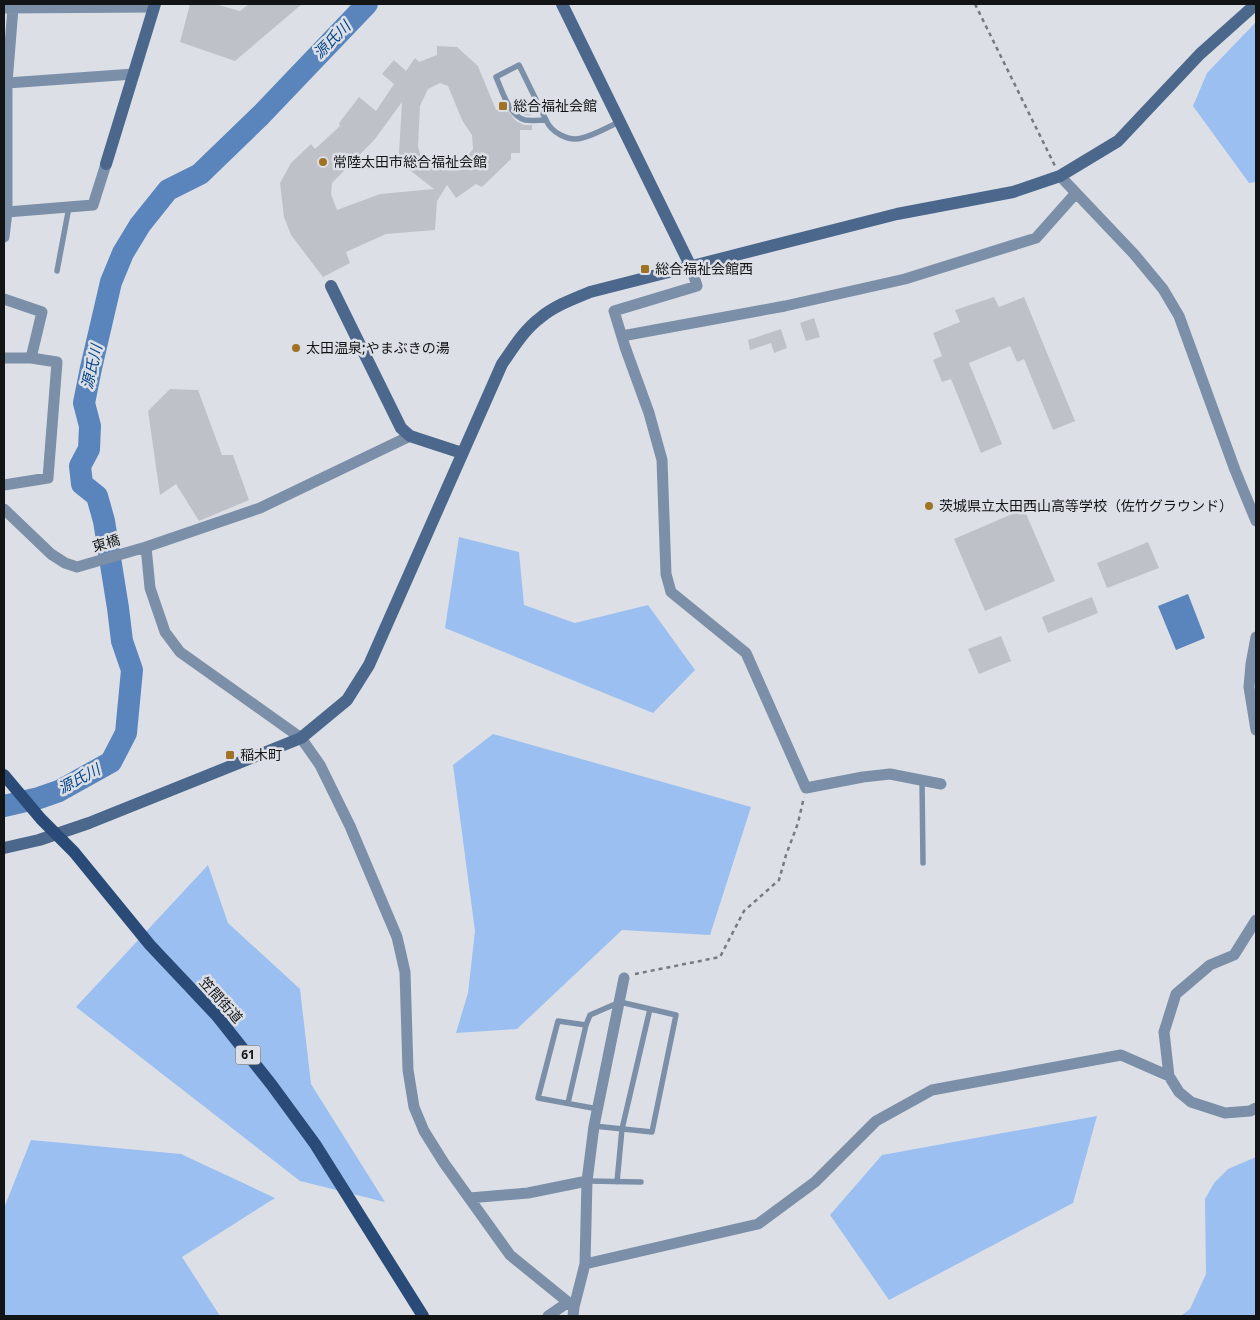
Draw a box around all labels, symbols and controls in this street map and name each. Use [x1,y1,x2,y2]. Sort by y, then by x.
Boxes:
water label: 源氏川 [308,15,356,62]
place label: 総合福祉会館 [513,96,597,115]
marker: 総合福祉会館 [497,100,509,112]
place label: 常陸太田市総合福祉会館 [333,152,487,171]
marker: 常陸太田市総合福祉会館 [317,156,329,168]
place label: 総合福祉会館西 [655,259,753,278]
marker: 総合福祉会館西 [639,263,651,275]
place label: 太田温泉;やまぶきの湯 [306,338,450,357]
water label: 源氏川 [76,341,106,391]
marker: 太田温泉;やまぶきの湯 [290,342,302,354]
place label: 茨城県立太田西山高等学校（佐竹グラウンド） [939,496,1233,515]
marker: 茨城県立太田西山高等学校（佐竹グラウンド） [923,500,935,512]
street label: 東橋 [90,530,122,556]
place label: 稲木町 [240,745,282,764]
marker: 稲木町 [224,749,236,761]
water label: 源氏川 [54,758,105,798]
street label: 笠間街道 [196,973,247,1027]
road number: 61 [236,1046,260,1064]

